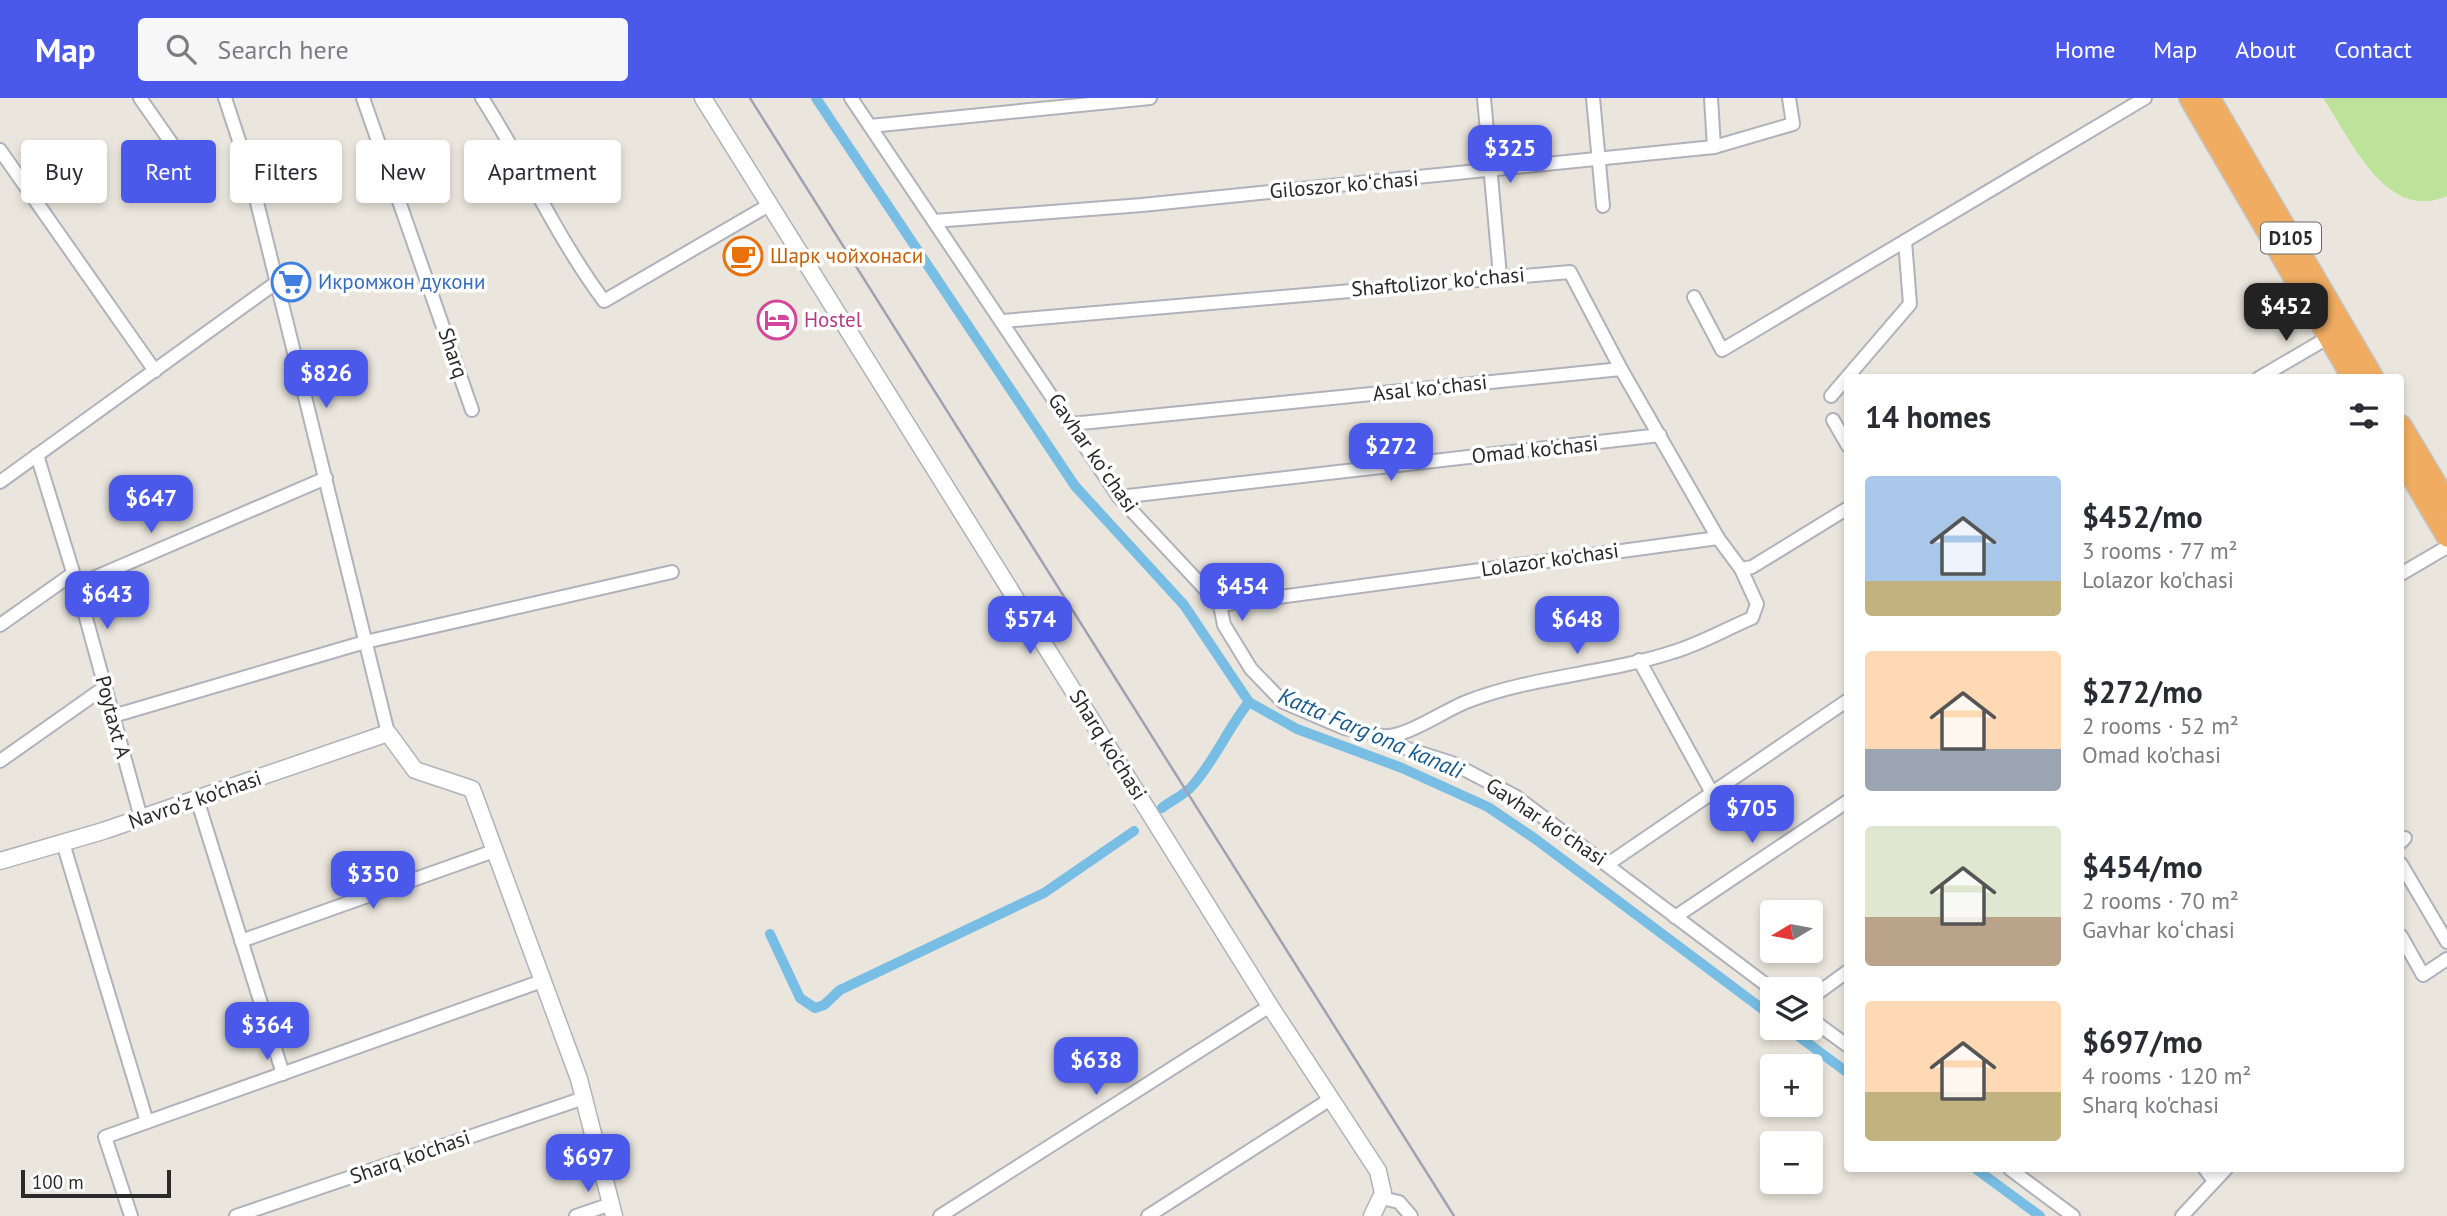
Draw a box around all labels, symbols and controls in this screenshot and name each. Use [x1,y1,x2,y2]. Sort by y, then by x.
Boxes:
search box [138,18,628,81]
text: Map [35,28,96,71]
icon: search [162,30,200,68]
text: Search here [218,33,349,66]
text: Home [2055,34,2115,65]
text: Map [2153,34,2197,65]
text: About [2235,34,2296,65]
text: Contact [2334,34,2412,65]
pin: $325 [1469,126,1551,185]
text: $325 [1484,133,1536,162]
chip: Buy [21,140,107,203]
chip: Rent [121,140,216,203]
chip: Filters [230,140,342,203]
chip: New [356,140,450,203]
chip: Apartment [464,140,621,203]
street label: Giloszor koʻchasi [1268,165,1420,204]
road number: D105 [2261,222,2321,254]
cafe icon: Шарк чойхонаси [722,235,764,277]
place label: Шарк чойхонаси [770,242,923,269]
street label: Shaftolizor koʻchasi [1350,260,1526,303]
supermarket icon: Икромжон дукони [270,261,312,303]
place label: Икромжон дукони [318,268,485,295]
pin: $452 [2245,284,2327,343]
text: $452 [2260,291,2312,320]
hotel icon: Hostel [756,299,798,341]
place label: Hostel [804,306,862,333]
street label: Sharq [432,324,475,382]
pin: $826 [285,350,367,410]
text: $826 [300,358,352,387]
street label: Asal koʻchasi [1371,368,1488,407]
street label: Gavhar koʻchasi [1042,388,1145,518]
text: 14 homes [1865,397,1991,436]
icon: filters [2345,397,2383,435]
pin: $272 [1350,424,1432,483]
street label: Omad ko'chasi [1470,429,1600,470]
text: $272 [1365,431,1417,460]
pin: $647 [110,476,192,535]
text: $647 [125,483,177,512]
text: $452/mo [2082,497,2203,536]
icon: home [1921,504,2005,588]
street label: Lolazor ko'chasi [1479,536,1621,583]
text: 3 rooms · 77 m² [2082,536,2238,565]
pin: $454 [1201,564,1283,623]
text: Lolazor ko'chasi [2082,565,2234,594]
text: $454 [1216,571,1268,600]
pin: $643 [66,572,148,631]
text: $643 [81,579,133,608]
pin: $574 [989,596,1071,656]
pin: $648 [1536,596,1618,656]
text: $574 [1004,604,1056,633]
text: $648 [1551,604,1603,633]
text: $272/mo [2082,672,2203,711]
street label: Poytaxt A [90,673,138,762]
icon: home [1921,679,2005,763]
water label: Katta Farg'ona kanali [1274,680,1469,785]
street label: Sharq ko'chasi [1064,684,1153,805]
text: 2 rooms · 52 m² [2082,711,2239,740]
text: Omad ko'chasi [2082,740,2221,769]
street label: Navro'z ko'chasi [125,764,265,835]
street label: Gavhar koʻchasi [1481,771,1612,872]
pin: $705 [1711,786,1793,845]
text: $705 [1726,793,1778,822]
text: $454/mo [2082,847,2203,886]
pin: $350 [332,852,414,911]
icon: home [1921,854,2005,938]
text: $350 [347,859,399,888]
text: 2 rooms · 70 m² [2082,886,2239,915]
north arrow [1760,900,1824,962]
map controls [1760,900,1823,1194]
text: Gavhar koʻchasi [2082,915,2235,944]
button: layers [1760,977,1823,1040]
pin: $364 [226,1002,308,1062]
text: $364 [241,1010,293,1039]
text: $697/mo [2082,1022,2203,1061]
icon: home [1921,1029,2005,1113]
pin: $638 [1055,1038,1137,1097]
text: $638 [1070,1045,1122,1074]
button: + [1760,1054,1823,1117]
text: 4 rooms · 120 m² [2082,1061,2251,1090]
text: Sharq ko'chasi [2082,1090,2219,1119]
street label: Sharq ko'chasi [346,1123,473,1190]
button: − [1760,1131,1823,1194]
pin: $697 [547,1134,629,1194]
text: $697 [562,1142,614,1171]
scale bar [21,1167,172,1199]
text: 100 m [32,1170,84,1194]

